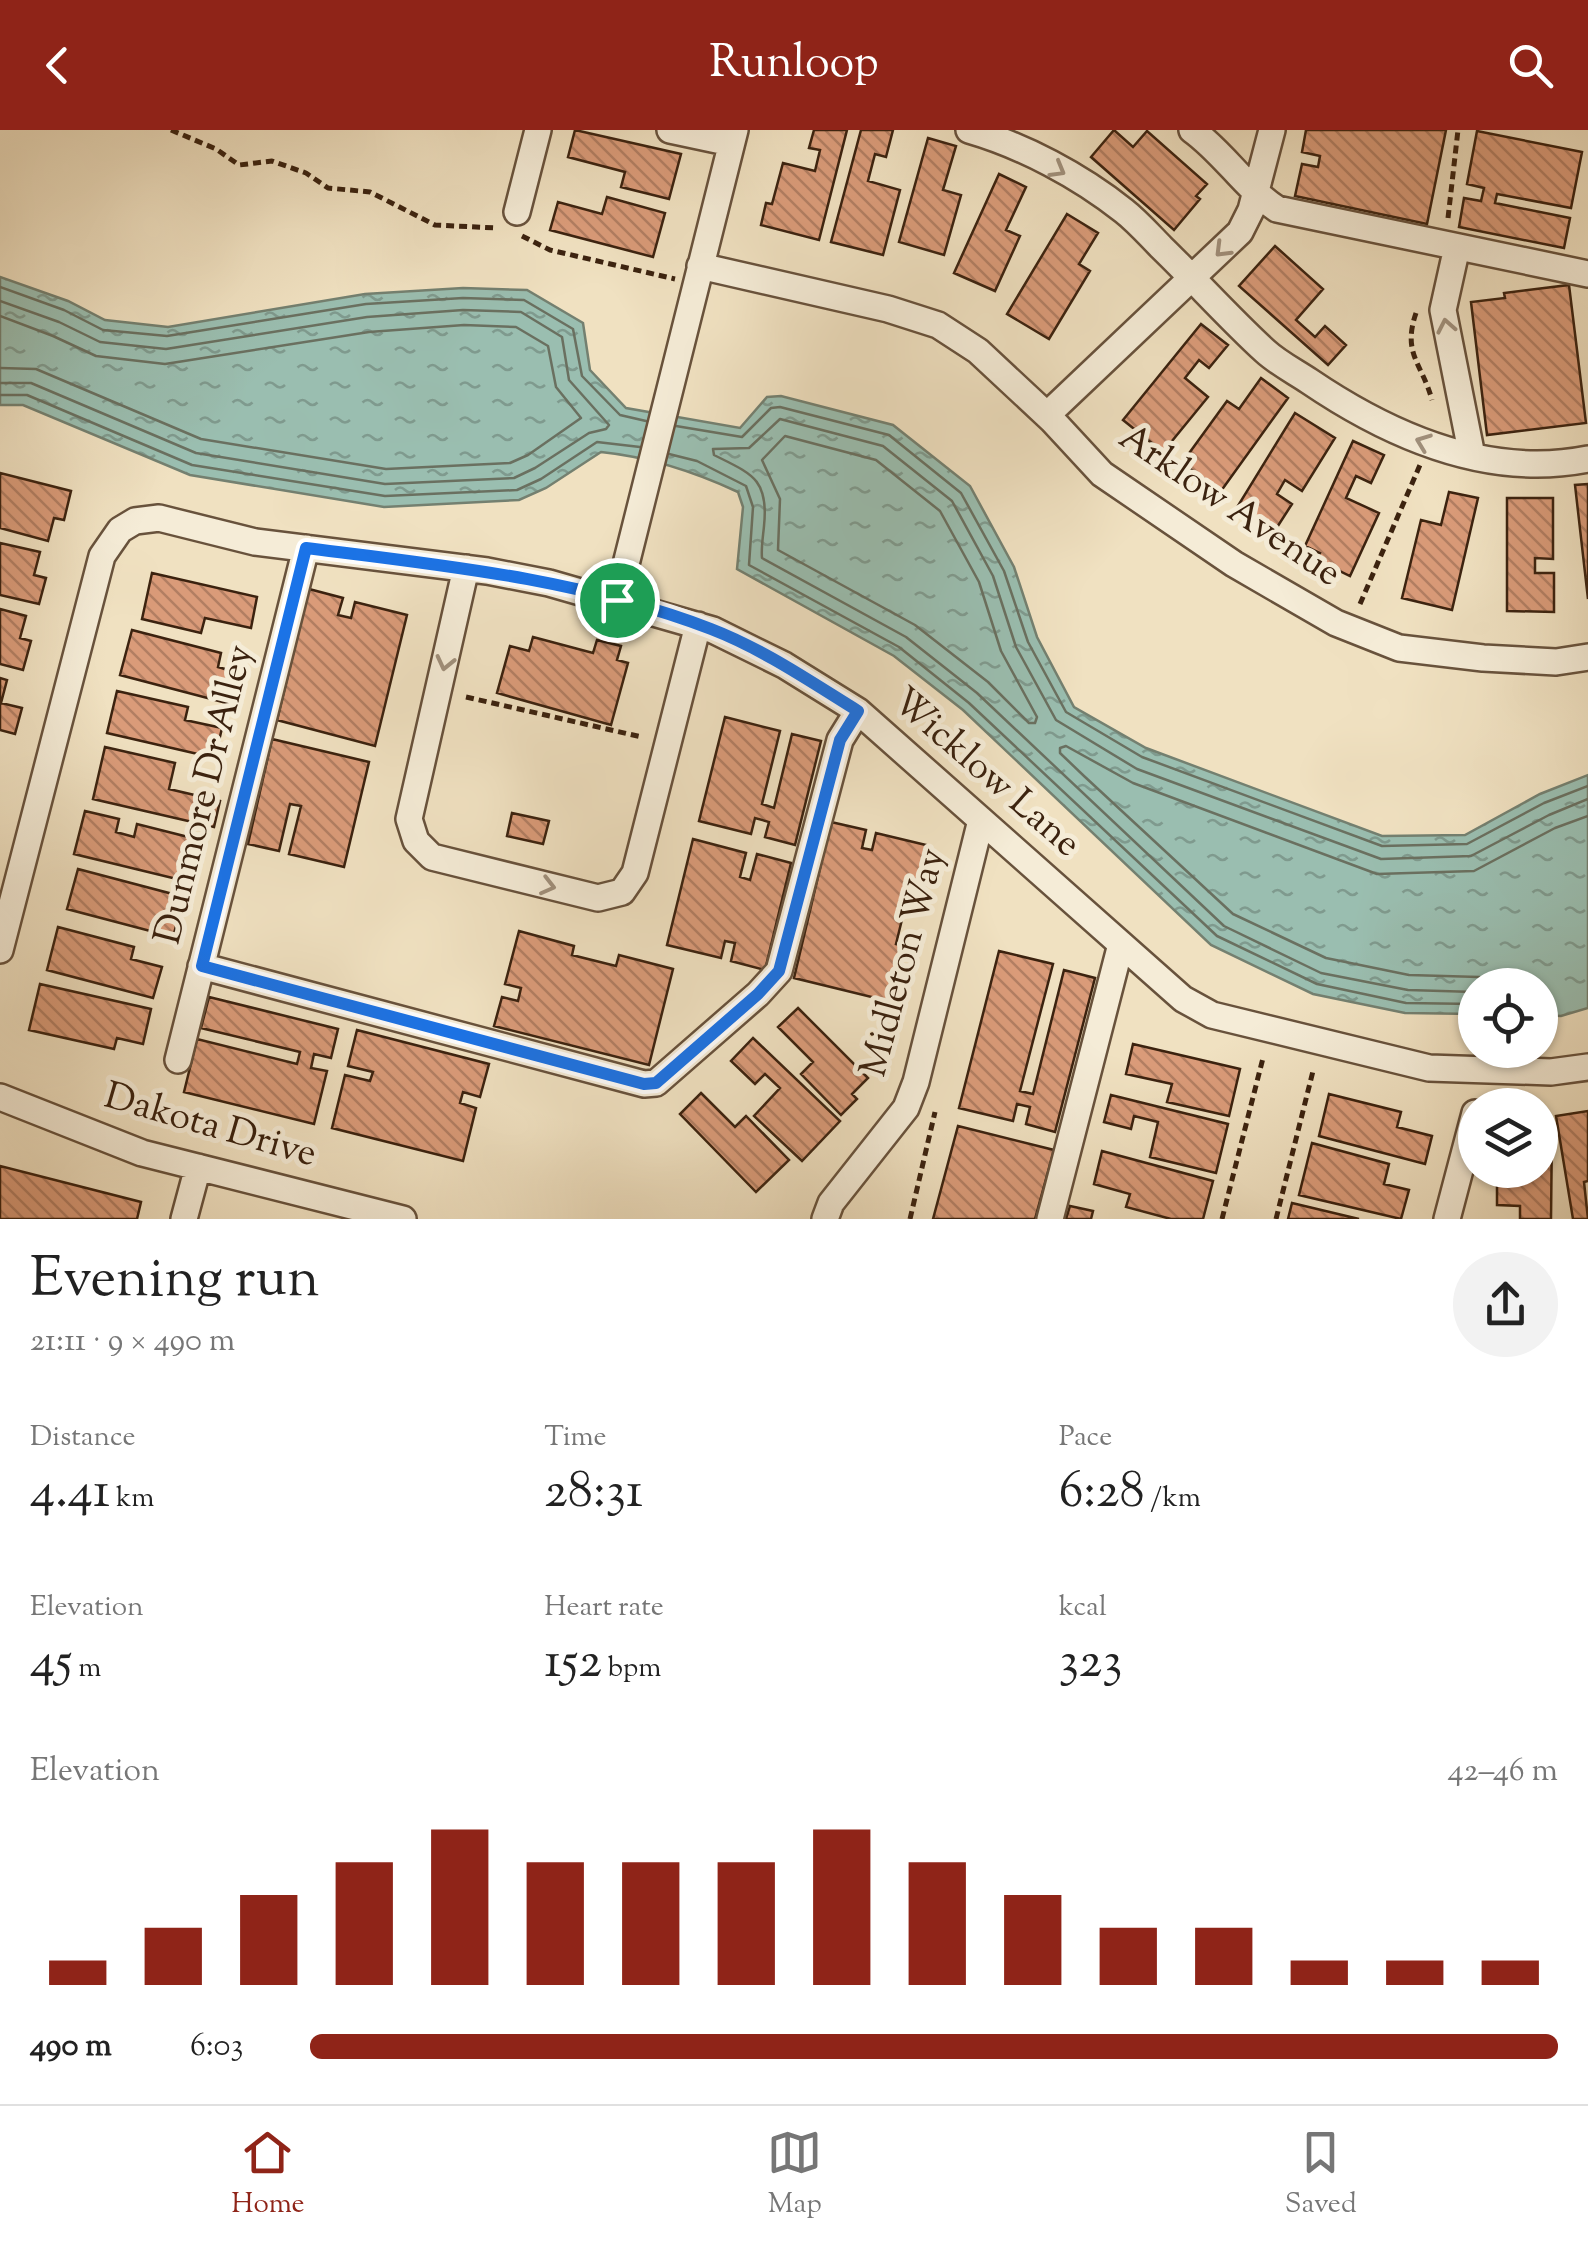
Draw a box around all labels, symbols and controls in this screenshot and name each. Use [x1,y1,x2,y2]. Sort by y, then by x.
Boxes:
text: Runloop [709,33,879,98]
icon: back [30,38,85,93]
icon: search [1503,38,1558,93]
one-way arrow [1047,157,1065,177]
one-way arrow [1216,239,1234,257]
one-way arrow [1437,317,1458,334]
street label: Arklow Avenue [1107,412,1351,602]
one-way arrow [1416,434,1433,454]
pin [575,558,660,643]
icon: arrive [590,573,645,628]
street label: Dunmore Dr Alley [143,640,269,950]
one-way arrow [436,654,457,671]
street label: Wicklow Lane [879,677,1091,871]
street label: Midleton Way [849,842,962,1083]
one-way arrow [539,874,556,895]
map controls [1458,968,1558,1188]
button: locate [1458,968,1558,1068]
street label: Dakota Drive [98,1071,322,1183]
button: layers [1458,1088,1558,1188]
text: Evening run [30,1242,319,1321]
button: share [1453,1252,1558,1357]
text: 21:11 · 9 × 490 m [30,1319,235,1365]
text: Distance [30,1418,136,1458]
text: Time [544,1418,607,1458]
text: Pace [1059,1418,1112,1458]
text: 4.41 [30,1458,110,1530]
text: 28:31 [544,1458,643,1530]
text: 6:28 [1059,1458,1144,1530]
text: km [110,1479,154,1519]
text: /km [1144,1479,1201,1519]
text: Elevation [30,1588,144,1628]
text: Heart rate [544,1588,664,1628]
text: kcal [1059,1588,1107,1628]
text: 45 [30,1628,72,1700]
text: 152 [544,1628,602,1700]
text: 323 [1059,1628,1122,1700]
text: m [72,1649,101,1689]
text: bpm [602,1649,662,1689]
text: Elevation [30,1749,160,1795]
text: 42–46 m [1447,1749,1558,1795]
text: 490 m [30,2024,112,2070]
text: 6:03 [190,2024,243,2070]
tab: Home [231,2125,305,2225]
tab: Map [767,2125,822,2225]
tab: Saved [1285,2125,1357,2225]

